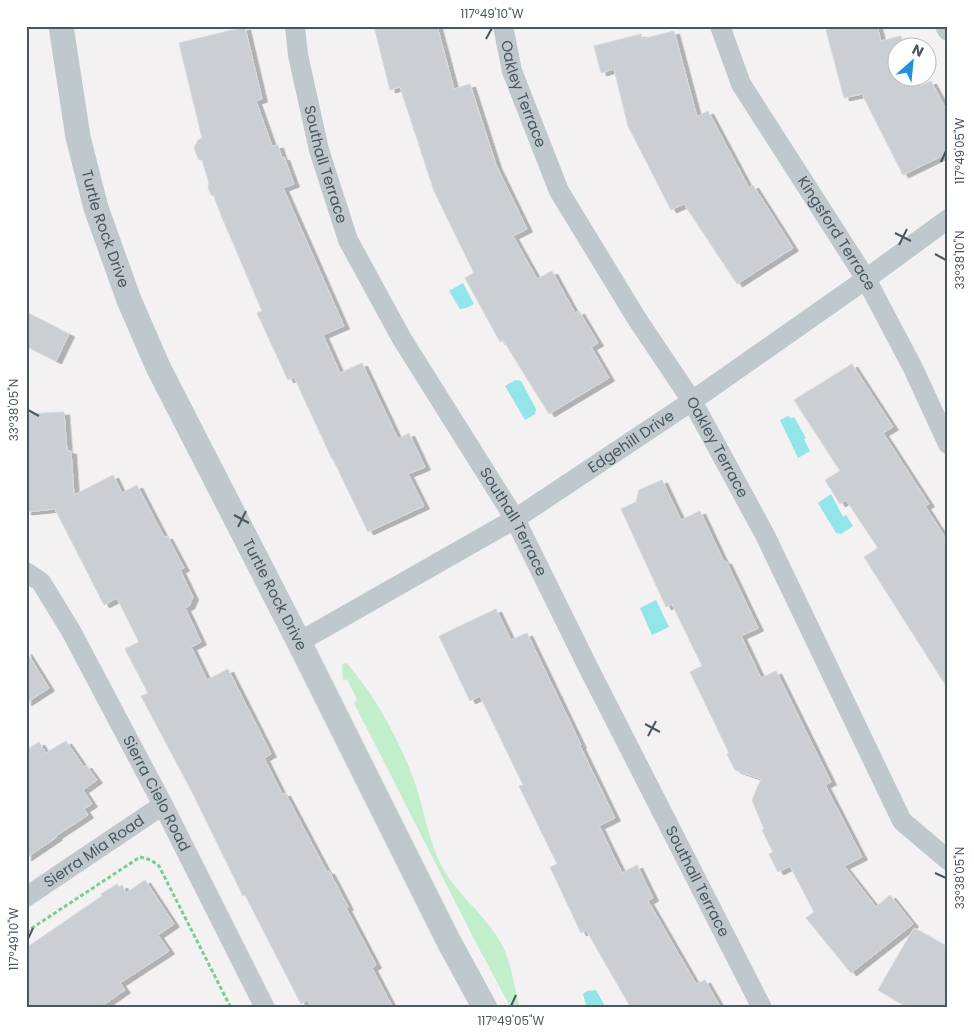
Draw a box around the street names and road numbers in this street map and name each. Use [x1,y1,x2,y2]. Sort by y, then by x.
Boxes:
street label: Oakley Terrace [496,38,552,150]
street label: Southall Terrace [299,103,353,226]
street label: Turtle Rock Drive [77,167,135,290]
street label: Kingsford Terrace [793,172,881,294]
street label: Oakley Terrace [682,393,754,501]
street label: Edgehill Drive [583,405,678,478]
street label: Southall Terrace [475,463,553,580]
street label: Turtle Rock Drive [238,535,313,654]
street label: Sierra Cielo Road [118,731,196,855]
street label: Sierra Mia Road [39,810,148,892]
street label: Southall Terrace [661,822,735,940]

